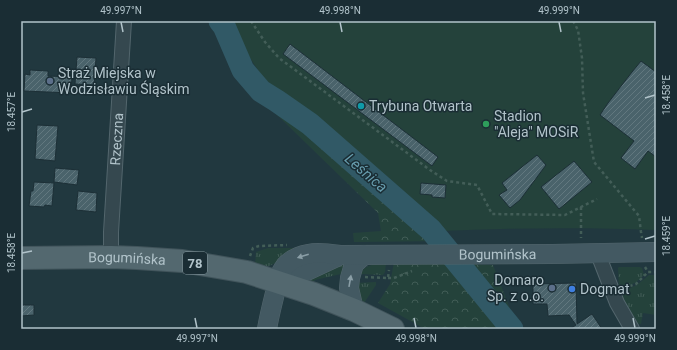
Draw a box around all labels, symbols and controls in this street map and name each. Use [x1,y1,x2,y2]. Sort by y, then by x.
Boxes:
text: 49.997°N [100,5,142,16]
text: 49.998°N [319,5,361,16]
text: 49.999°N [538,5,580,16]
place label: Straż Miejska w Wodzisławiu Śląskim [58,65,190,97]
text: 18.458°E [661,75,672,115]
marker: Straż Miejska w Wodzisławiu Śląskim [45,76,55,86]
text: 18.457°E [6,92,17,132]
place label: Trybuna Otwarta [369,98,472,114]
marker: Trybuna Otwarta [356,101,366,111]
place label: Stadion "Aleja" MOSiR [494,108,579,140]
street label: Rzeczna [107,112,126,166]
marker: Stadion "Aleja" MOSiR [481,119,491,129]
water label: Leśnica [341,150,391,196]
text: 18.459°E [661,216,672,256]
text: 18.458°E [6,233,17,273]
street label: Bogumińska [459,246,536,262]
street label: Bogumińska [88,249,166,268]
road number: 78 [183,252,207,274]
one-way arrow [296,253,308,259]
place label: Domaro Sp. z o.o. [487,272,544,304]
one-way arrow [347,274,353,287]
place label: Dogmat [580,281,630,297]
marker: Domaro Sp. z o.o. [547,283,557,293]
marker: Dogmat [567,284,577,294]
text: 49.997°N [176,333,218,344]
text: 49.998°N [395,333,437,344]
text: 49.999°N [614,333,656,344]

